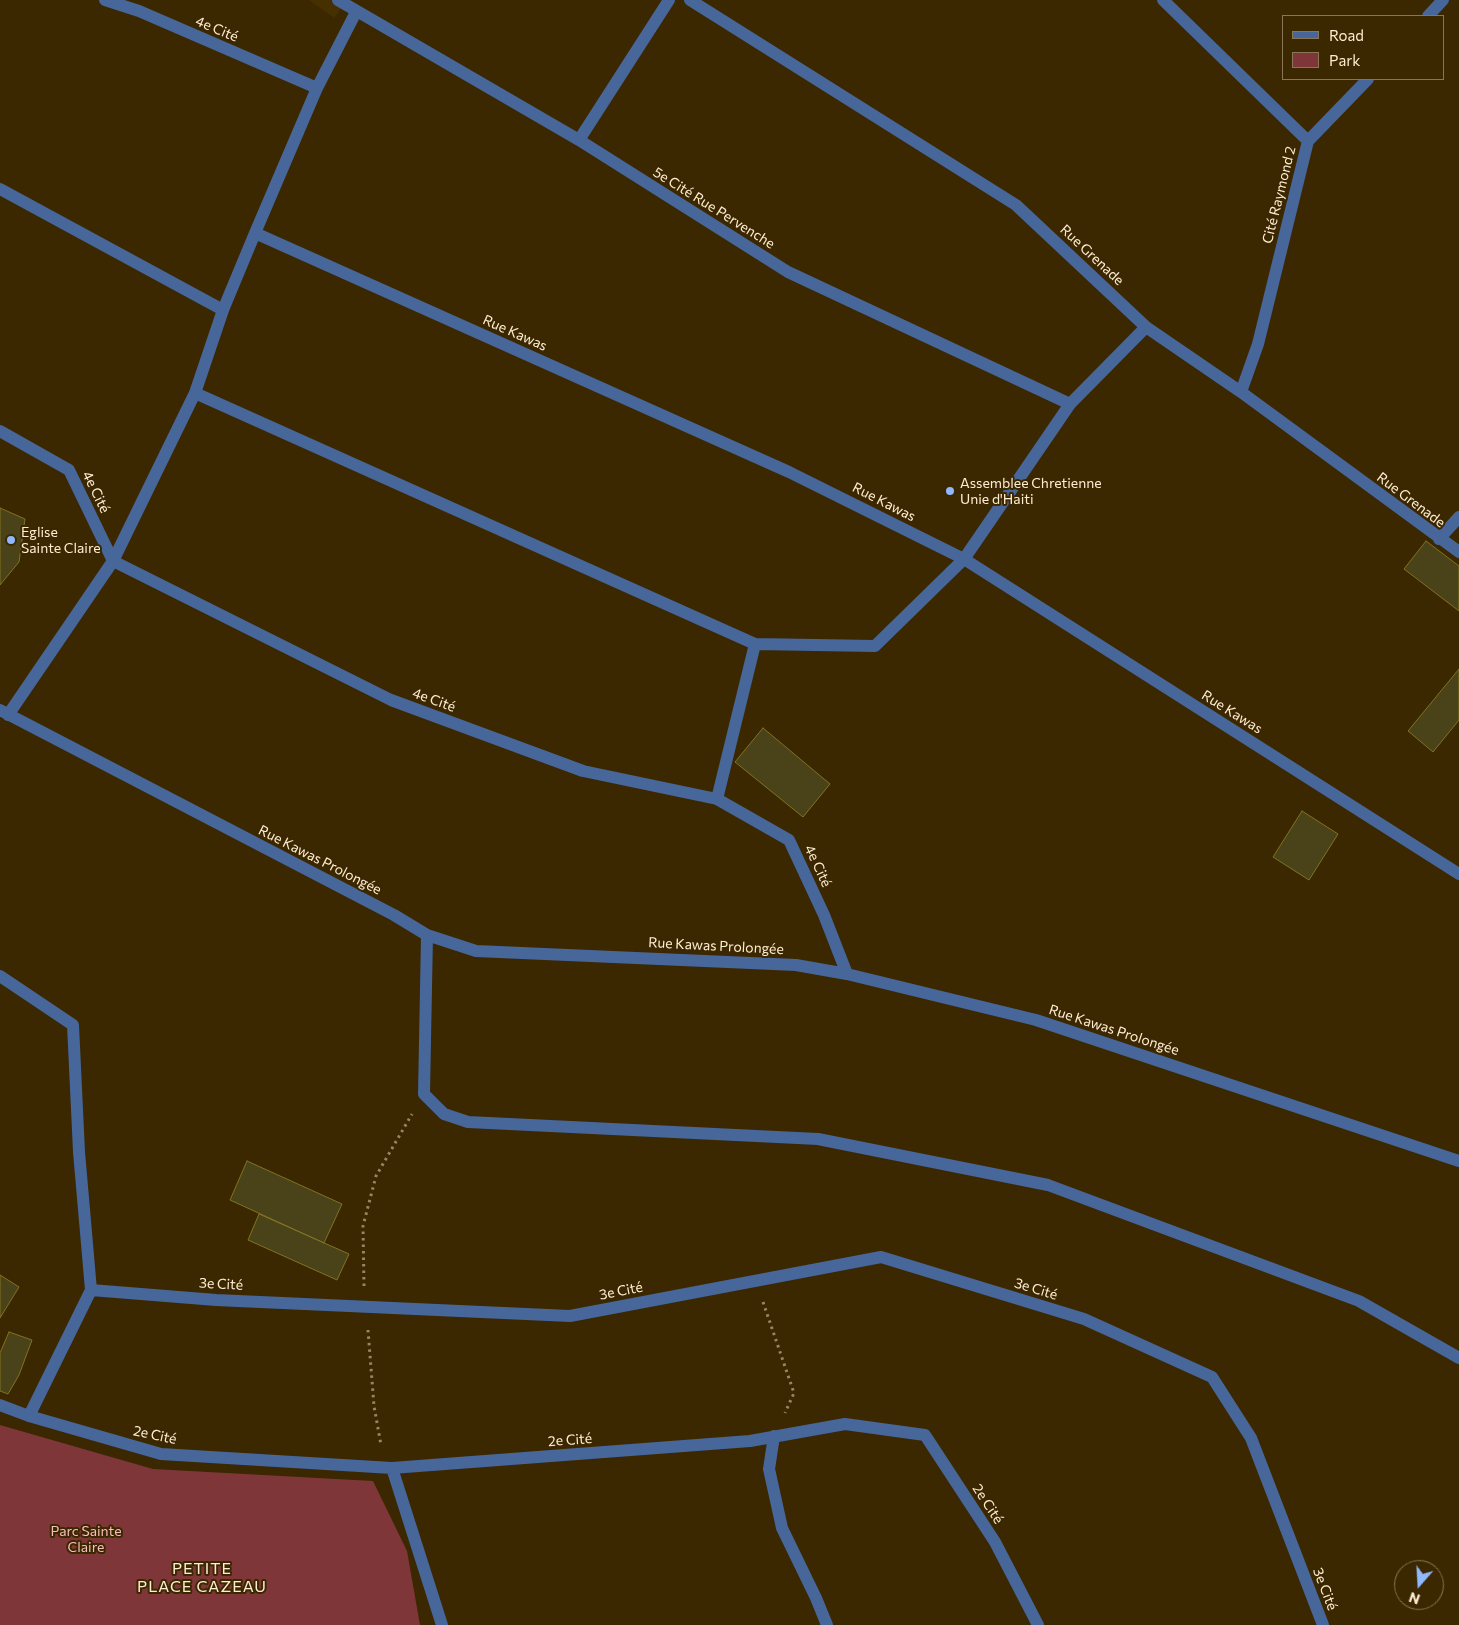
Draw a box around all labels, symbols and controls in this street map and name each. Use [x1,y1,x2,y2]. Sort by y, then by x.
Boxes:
street label: 4e Cité [193,13,241,45]
legend [1282,15,1444,80]
text: Road [1329,26,1364,44]
text: Park [1329,51,1360,69]
street label: Cité Raymond 2 [1259,145,1299,245]
street label: 5e Cité Rue Pervenche [650,164,778,252]
street label: Rue Grenade [1057,221,1127,289]
street label: Rue Kawas [480,311,550,355]
street label: 4e Cité [79,468,113,516]
street label: Rue Grenade [1374,469,1448,531]
place label: Assemblee Chretienne Unie d'Haiti [960,475,1102,508]
street label: Rue Kawas [850,479,918,525]
marker: Assemblee Chretienne Unie d'Haiti [944,485,956,497]
place label: Eglise Sainte Claire [21,524,101,556]
marker: Eglise Sainte Claire [5,534,17,546]
street label: 4e Cité [410,684,458,716]
street label: Rue Kawas [1199,687,1265,737]
street label: Rue Kawas Prolongée [256,822,384,898]
street label: 4e Cité [801,842,835,890]
street label: Rue Kawas Prolongée [648,934,784,958]
street label: Rue Kawas Prolongée [1047,1001,1181,1059]
street label: 3e Cité [198,1274,244,1294]
street label: 3e Cité [1012,1274,1060,1304]
street label: 3e Cité [598,1279,644,1303]
street label: 2e Cité [132,1422,178,1448]
street label: 2e Cité [547,1430,593,1450]
street label: 2e Cité [969,1481,1007,1527]
park label: Parc Sainte Claire [50,1523,122,1555]
district label: PETITE PLACE CAZEAU [136,1559,268,1597]
north arrow [1394,1560,1444,1610]
street label: 3e Cité [1309,1565,1341,1613]
text: N [1407,1589,1422,1608]

